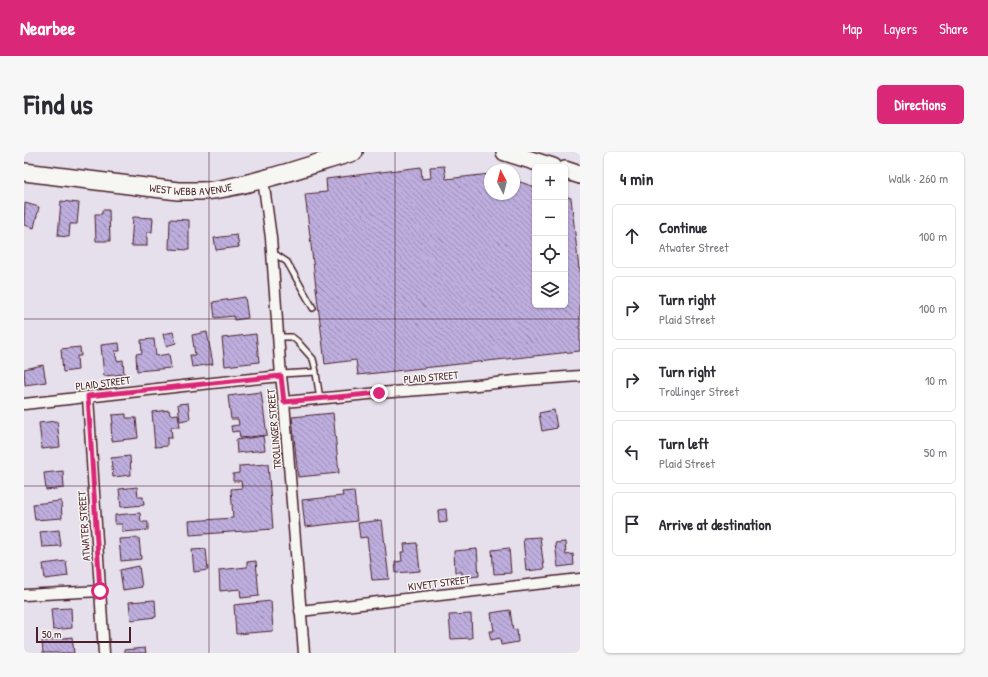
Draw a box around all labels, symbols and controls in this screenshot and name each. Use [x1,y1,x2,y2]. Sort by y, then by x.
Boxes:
text: Nearbee [20,15,75,41]
text: Map [842,19,862,38]
text: Layers [884,19,917,38]
text: Share [939,19,968,38]
text: Find us [24,85,93,123]
button: Directions [877,85,964,124]
north arrow [484,164,520,200]
map controls [532,164,568,308]
button: + [532,164,568,200]
text: 4 min [620,167,653,190]
text: Walk · 260 m [889,169,948,187]
street label: WEST WEBB AVENUE [149,180,233,198]
button: − [532,200,568,236]
text: Continue [659,217,707,238]
icon: ahead [621,225,643,247]
text: 100 m [919,227,947,245]
button: locate [532,236,568,272]
text: Atwater Street [659,238,729,256]
button: layers [532,272,568,308]
text: Turn right [659,289,715,310]
icon: right [621,297,643,319]
text: 100 m [919,299,947,317]
text: Plaid Street [659,310,715,328]
text: Turn right [659,361,715,382]
street label: PLAID STREET [403,368,460,386]
icon: right [621,369,643,391]
text: 10 m [925,371,947,389]
street label: PLAID STREET [75,373,132,393]
text: Trollinger Street [659,382,739,400]
route end [370,384,388,402]
street label: TROLLINGER STREET [263,387,284,470]
text: Turn left [659,433,709,454]
icon: left [621,441,643,463]
text: 50 m [924,443,947,461]
text: Plaid Street [659,454,715,472]
street label: ATWATER STREET [75,490,93,562]
icon: arrive [621,513,643,535]
text: Arrive at destination [659,514,771,535]
street label: KIVETT STREET [407,572,472,594]
route start [91,582,109,600]
scale bar [36,625,131,644]
text: 50 m [42,627,62,641]

